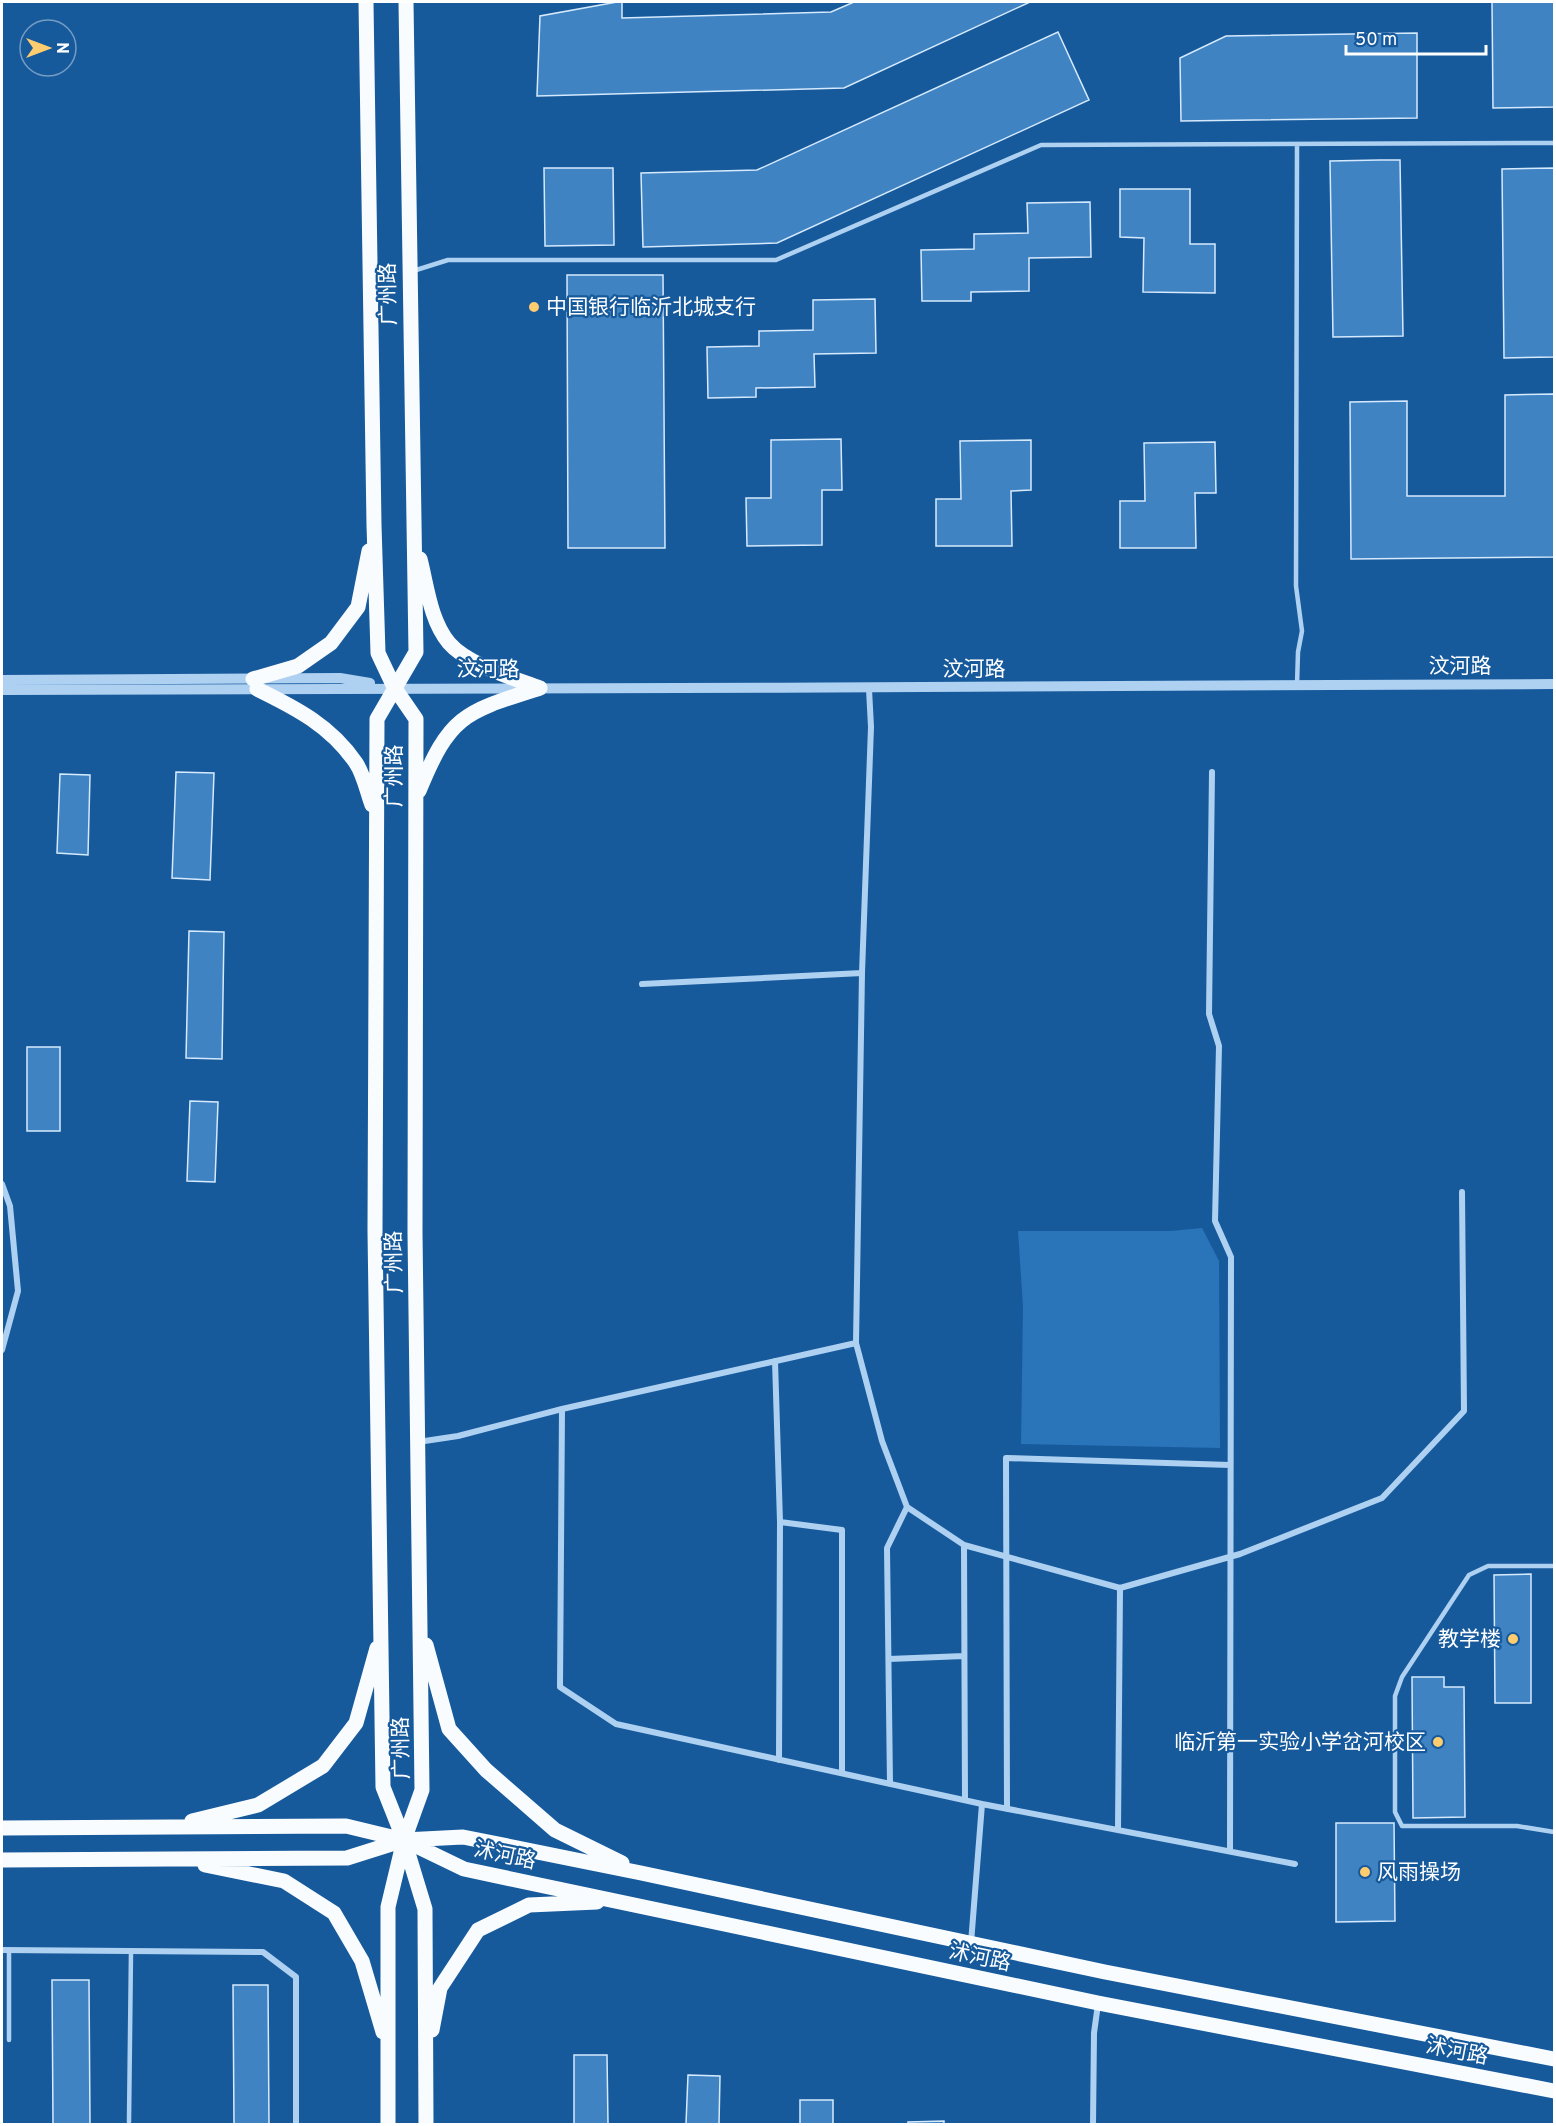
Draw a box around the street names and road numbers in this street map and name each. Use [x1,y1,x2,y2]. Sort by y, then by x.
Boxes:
street label: 广州路 [375,262,404,326]
street label: 汶河路 [1429,654,1492,681]
street label: 汶河路 [457,657,520,684]
street label: 汶河路 [943,657,1006,684]
street label: 广州路 [382,745,409,808]
street label: 广州路 [381,1230,410,1294]
street label: 广州路 [388,1716,417,1780]
street label: 沭河路 [471,1837,538,1876]
street label: 沭河路 [946,1939,1013,1978]
street label: 沭河路 [1423,2033,1490,2072]

